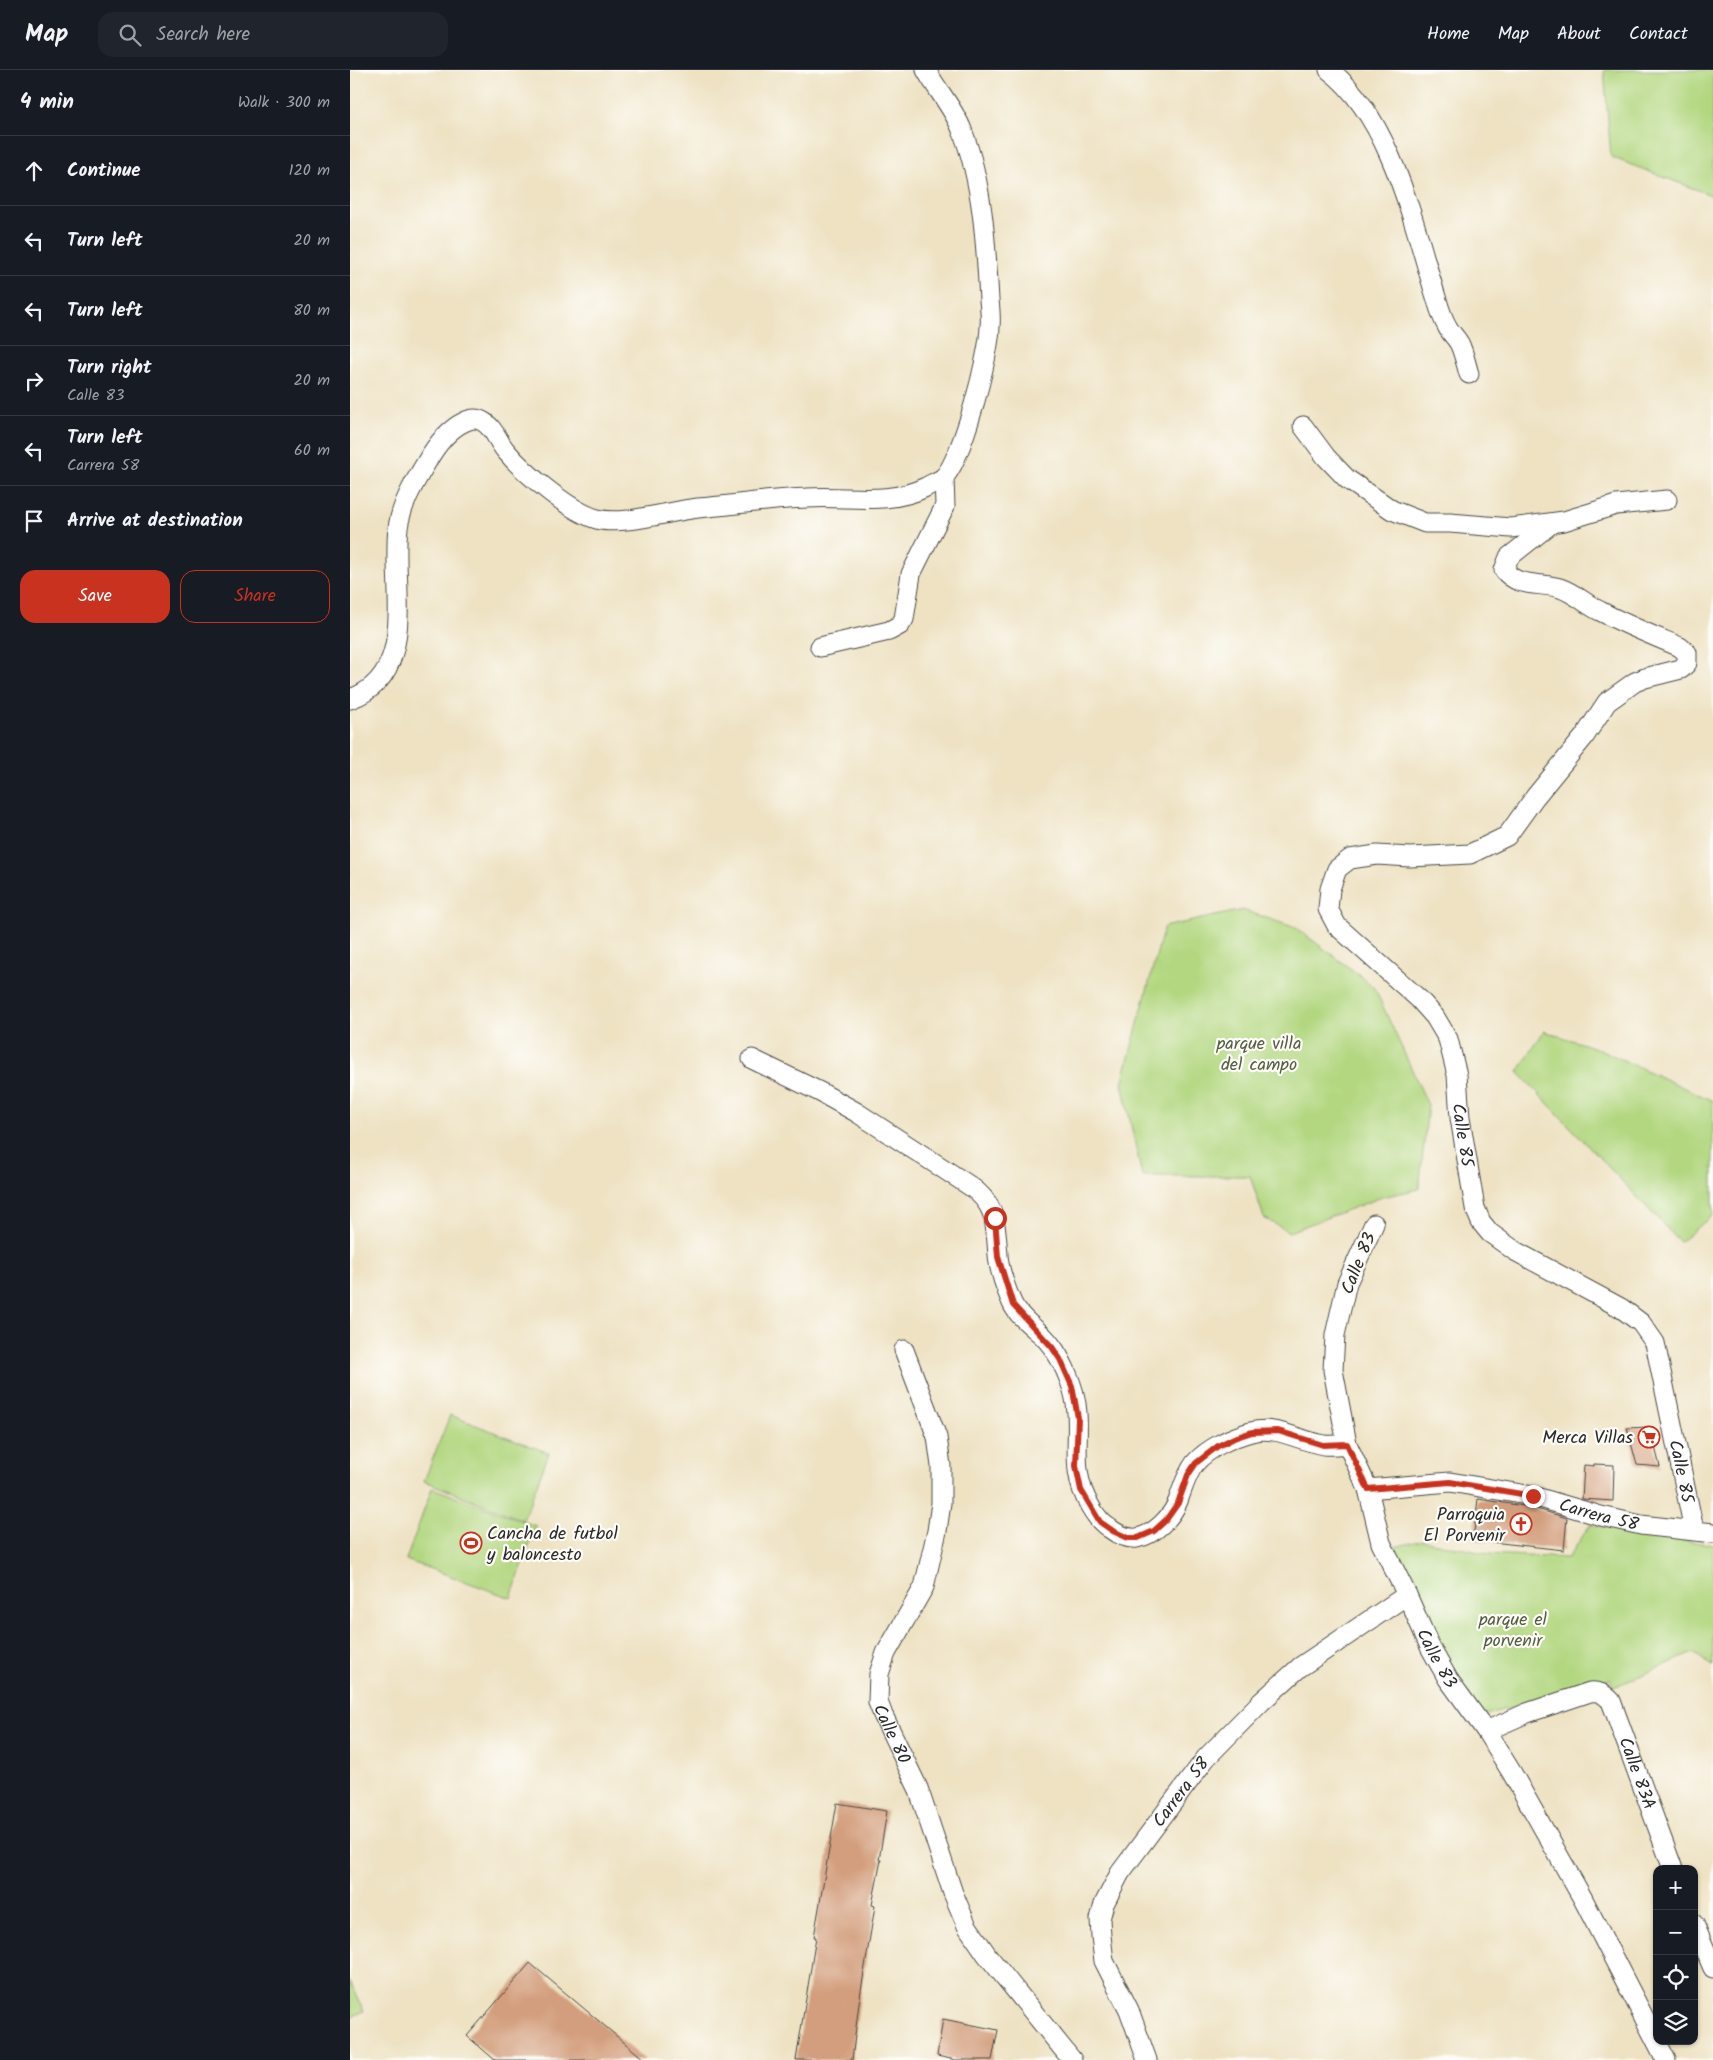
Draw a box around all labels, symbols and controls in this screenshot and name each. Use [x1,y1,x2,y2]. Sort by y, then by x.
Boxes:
search box [98,12,448,57]
text: Map [25,15,68,54]
text: Search here [156,20,250,50]
text: Home [1427,20,1470,49]
text: Map [1498,20,1529,49]
text: About [1557,20,1601,49]
text: Contact [1629,20,1688,49]
icon: search [116,21,144,49]
text: 4 min [20,86,74,119]
text: Walk · 300 m [238,90,330,115]
text: Continue [67,156,140,186]
icon: ahead [20,157,48,185]
text: 120 m [289,158,330,183]
text: Turn left [67,226,142,256]
icon: left [20,227,48,255]
text: 20 m [294,228,330,253]
text: Turn left [67,296,142,326]
icon: left [20,297,48,325]
text: 80 m [293,298,330,323]
text: Turn right [67,353,152,383]
icon: right [20,367,48,395]
text: 20 m [294,368,330,393]
text: Calle 83 [67,383,124,408]
text: Turn left [67,423,142,453]
icon: left [20,437,48,465]
text: 60 m [294,438,330,463]
text: Carrera 58 [67,453,139,478]
text: Arrive at destination [67,506,243,536]
icon: arrive [20,507,48,535]
button: Save [20,570,170,623]
button: Share [180,570,330,623]
park label: parque villa del campo [1216,1030,1301,1080]
street label: Calle 85 [1443,1102,1481,1170]
route start [984,1207,1007,1230]
street label: Calle 83 [1334,1228,1385,1299]
place label: Merca Villas [1542,1424,1633,1453]
supermarket icon: Merca Villas [1637,1425,1661,1449]
street label: Calle 85 [1660,1437,1701,1507]
route end [1522,1485,1545,1508]
street label: Carrera 58 [1555,1491,1641,1540]
place label: Parroquia El Porvenir [1423,1501,1506,1551]
church icon: Parroquia El Porvenir [1509,1512,1533,1536]
place label: Cancha de futbol y baloncesto [486,1520,618,1570]
sports icon: Cancha de futbol y baloncesto [459,1531,483,1555]
park label: parque el porvenir [1478,1606,1548,1656]
street label: Calle 83 [1408,1624,1464,1695]
street label: Calle 80 [864,1700,917,1769]
street label: Calle 83A [1610,1733,1663,1814]
street label: Carrera 58 [1146,1751,1218,1834]
map controls [1653,1865,1698,2045]
button: + [1653,1865,1698,1910]
button: − [1653,1910,1698,1955]
button: locate [1653,1955,1698,2000]
button: layers [1653,2000,1698,2045]

